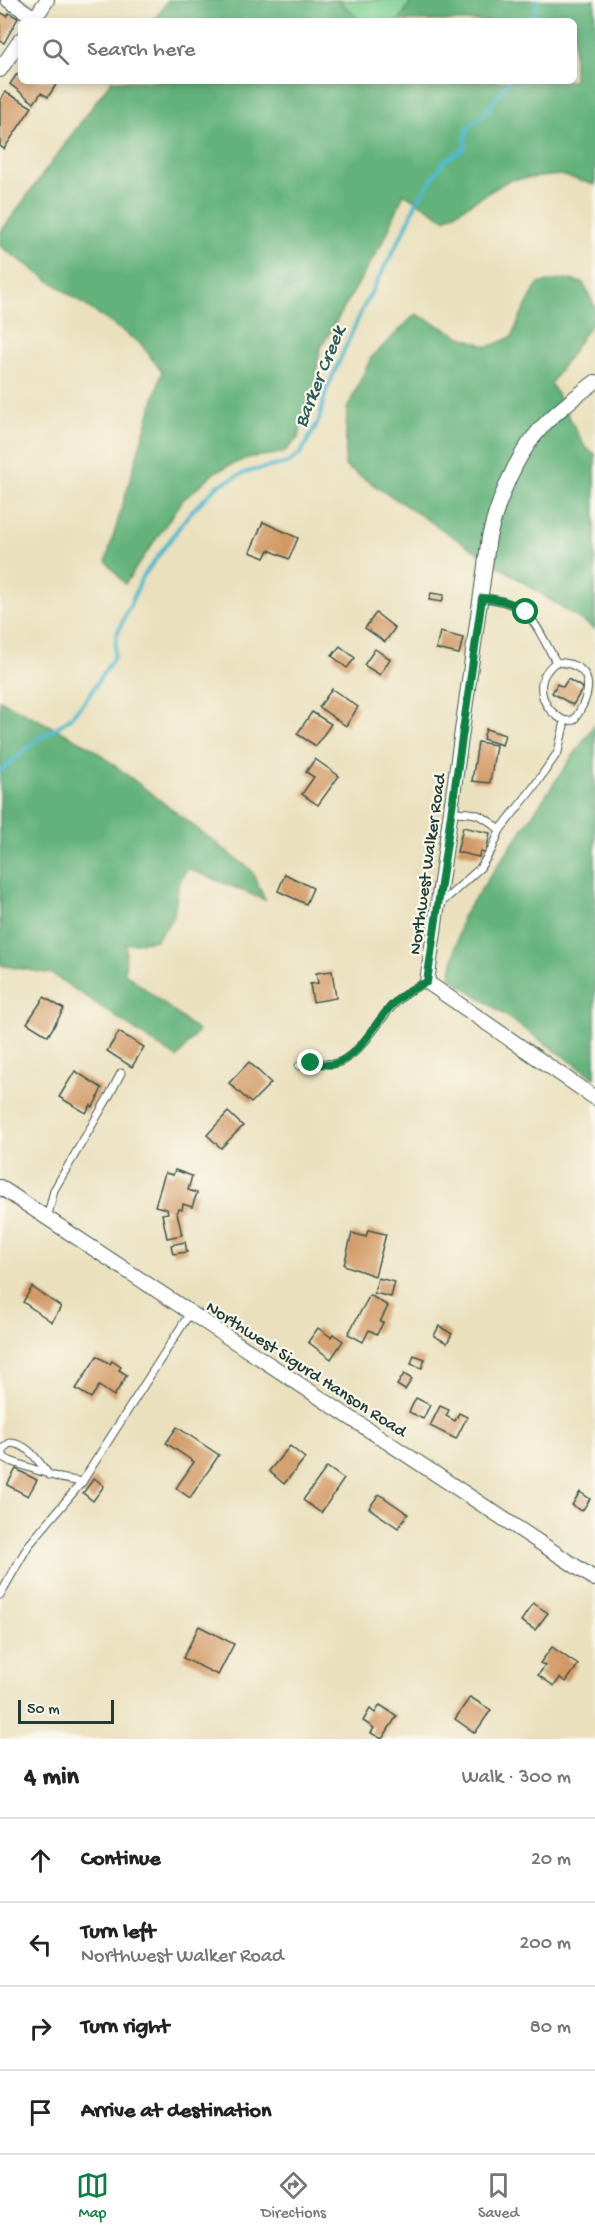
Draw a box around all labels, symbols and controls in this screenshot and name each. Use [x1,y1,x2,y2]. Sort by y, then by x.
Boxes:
search box [18,18,577,84]
icon: search [39,35,72,68]
text: Search here [87,38,195,64]
water label: Barker Creek [291,321,353,431]
route start [512,598,538,624]
street label: Northwest Walker Road [405,771,452,956]
route end [297,1049,323,1075]
street label: Northwest Sigurd Hanson Road [201,1297,411,1444]
scale bar [18,1697,114,1724]
text: 50 m [27,1701,60,1720]
text: 4 min [24,1763,79,1794]
text: Walk · 300 m [462,1767,571,1790]
icon: ahead [24,1844,57,1877]
text: Continue [81,1847,161,1873]
text: 20 m [531,1849,571,1872]
text: Turn left [81,1920,155,1946]
icon: left [24,1928,57,1961]
text: 200 m [520,1933,571,1956]
text: Northwest Walker Road [81,1946,284,1969]
icon: right [24,2012,57,2045]
text: Turn right [81,2015,169,2041]
text: 80 m [530,2017,571,2040]
icon: arrive [24,2096,57,2129]
text: Arrive at destination [81,2099,271,2125]
tab: Map [76,2169,109,2224]
tab: Directions [261,2169,326,2224]
tab: Saved [478,2169,519,2224]

